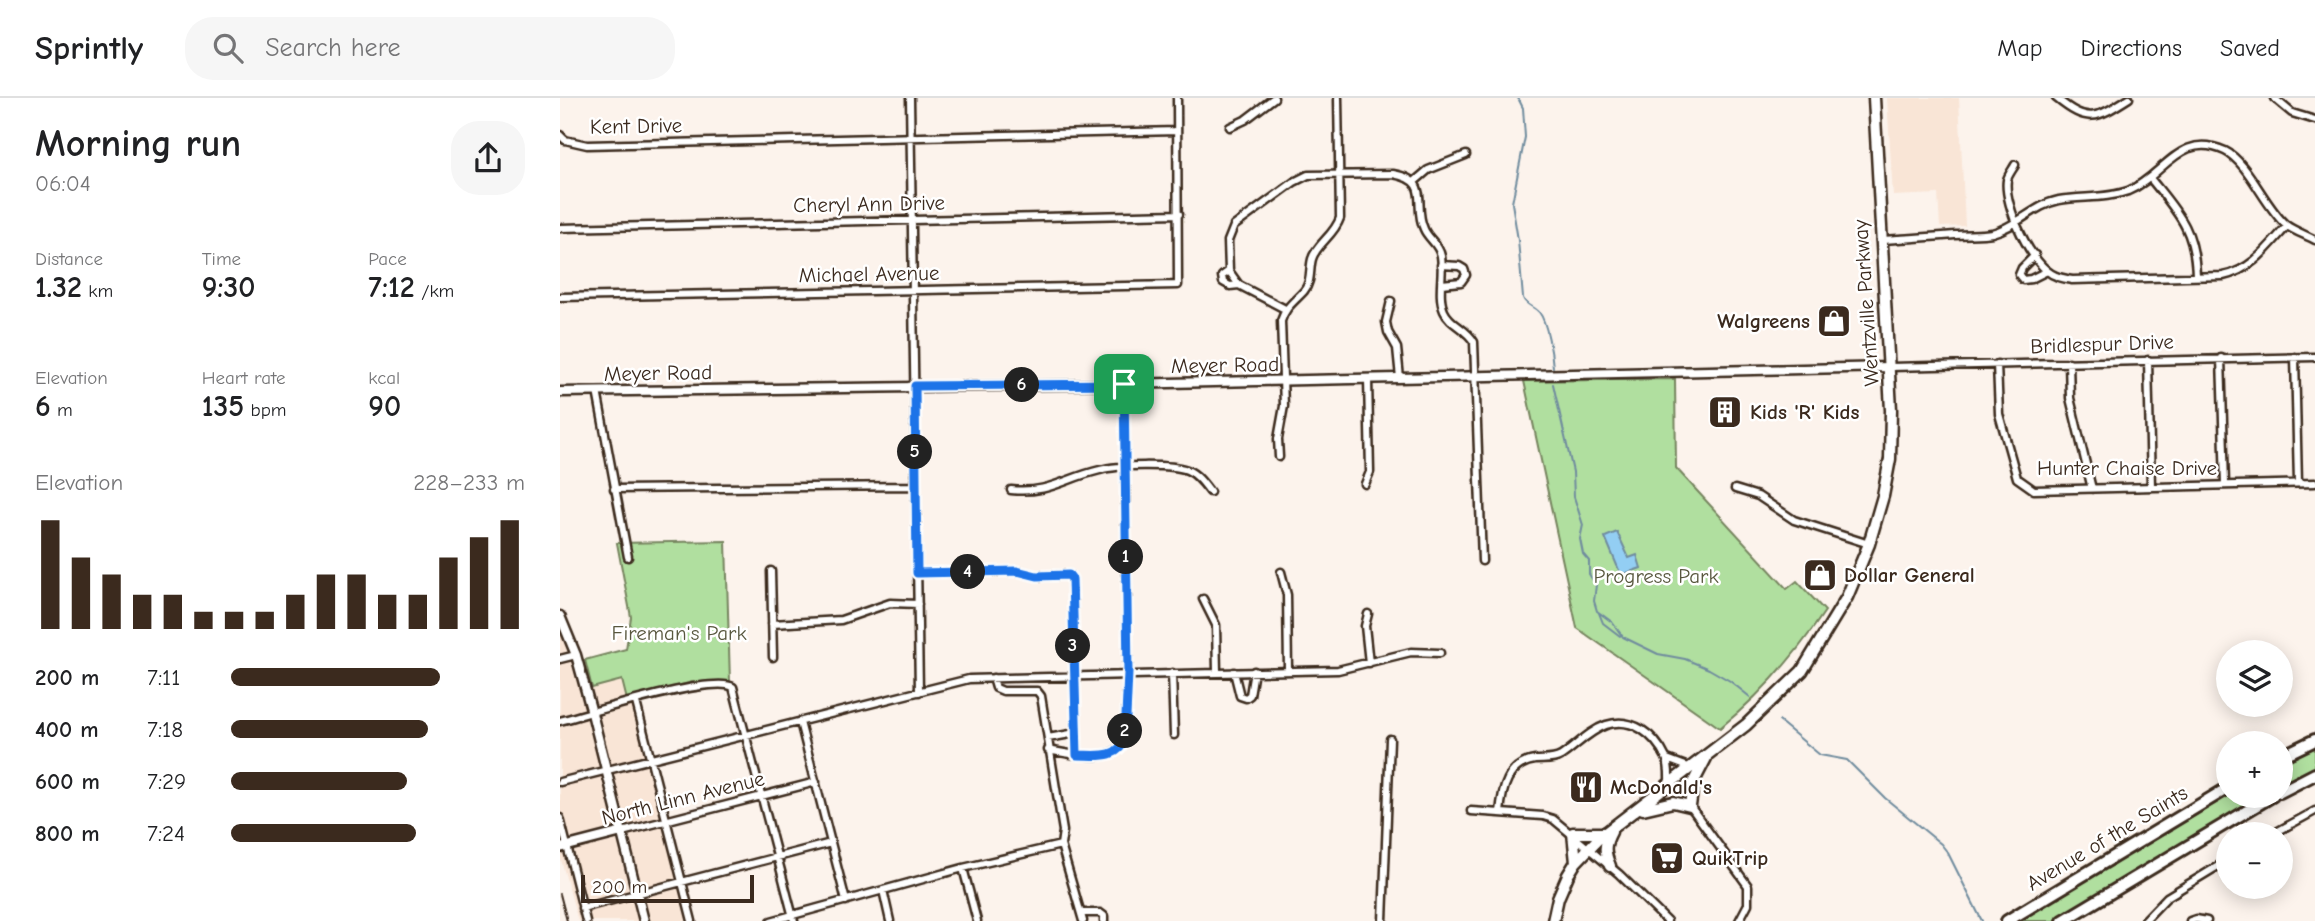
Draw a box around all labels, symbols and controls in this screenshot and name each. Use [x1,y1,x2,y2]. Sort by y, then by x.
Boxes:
search box [185,17,675,80]
text: Sprintly [35,29,143,67]
icon: search [209,29,247,67]
text: Search here [265,33,401,63]
text: Map [1997,34,2043,62]
text: Directions [2081,34,2182,62]
text: Saved [2220,34,2280,62]
street label: Kent Drive [590,113,682,139]
button: share [451,121,525,195]
text: Morning run [35,122,241,166]
text: 06:04 [35,170,91,197]
street label: Cheryl Ann Drive [793,191,945,217]
street label: Wentzville Parkway [1848,218,1884,387]
text: Distance [35,248,103,270]
text: Time [202,248,241,270]
text: Pace [368,248,407,270]
street label: Michael Avenue [798,261,940,287]
text: 1.32 [35,270,82,305]
text: 9:30 [202,270,256,305]
text: 7:12 [368,270,415,305]
text: km [82,280,113,302]
text: /km [415,280,454,302]
shop icon: Walgreens [1815,302,1853,340]
place label: Walgreens [1717,309,1810,333]
street label: Bridlespur Drive [2030,330,2174,358]
street label: Meyer Road [1171,352,1279,378]
pin [1094,354,1154,414]
street label: Meyer Road [604,360,712,386]
icon: arrive [1105,365,1143,403]
text: Elevation [35,367,108,389]
text: Heart rate [202,367,285,389]
text: kcal [368,367,400,389]
pin: 6 [1004,368,1040,402]
text: 6 [1017,373,1026,395]
text: 6 [35,389,51,424]
text: 135 [202,389,244,424]
text: 90 [368,389,401,424]
building icon: Kids 'R' Kids [1706,393,1744,431]
text: m [51,399,73,421]
text: bpm [244,399,287,421]
place label: Kids 'R' Kids [1750,400,1860,424]
pin: 5 [898,434,932,470]
text: 5 [909,440,920,462]
street label: Hunter Chaise Drive [2037,456,2217,480]
text: Elevation [35,469,123,496]
text: 228–233 m [413,469,525,496]
pin: 1 [1108,540,1144,574]
text: 1 [1122,545,1129,567]
pin: 4 [950,554,986,589]
shop icon: Dollar General [1801,556,1839,594]
text: 4 [963,560,972,582]
place label: Dollar General [1844,563,1975,587]
park label: Progress Park [1593,564,1719,588]
park label: Fireman's Park [611,621,747,645]
pin: 3 [1056,628,1090,664]
text: 3 [1068,634,1077,656]
map controls [2216,640,2293,899]
button: layers [2216,640,2293,717]
text: 200 m [35,664,99,691]
text: 7:11 [147,664,180,691]
pin: 2 [1108,714,1142,748]
text: 400 m [35,716,99,743]
text: 7:18 [147,716,183,743]
text: 2 [1120,719,1129,741]
button: + [2216,731,2293,808]
street label: North Linn Avenue [599,766,767,830]
text: 600 m [35,768,100,795]
text: 7:29 [147,768,186,795]
restaurant icon: McDonald's [1567,768,1605,806]
place label: McDonald's [1610,775,1712,799]
street label: Avenue of the Saints [2022,781,2192,895]
text: 800 m [35,820,100,847]
text: 7:24 [147,820,185,847]
button: − [2216,822,2293,899]
supermarket icon: QuikTrip [1648,839,1686,877]
place label: QuikTrip [1692,846,1768,870]
scale bar [581,872,754,904]
text: 200 m [592,876,647,898]

